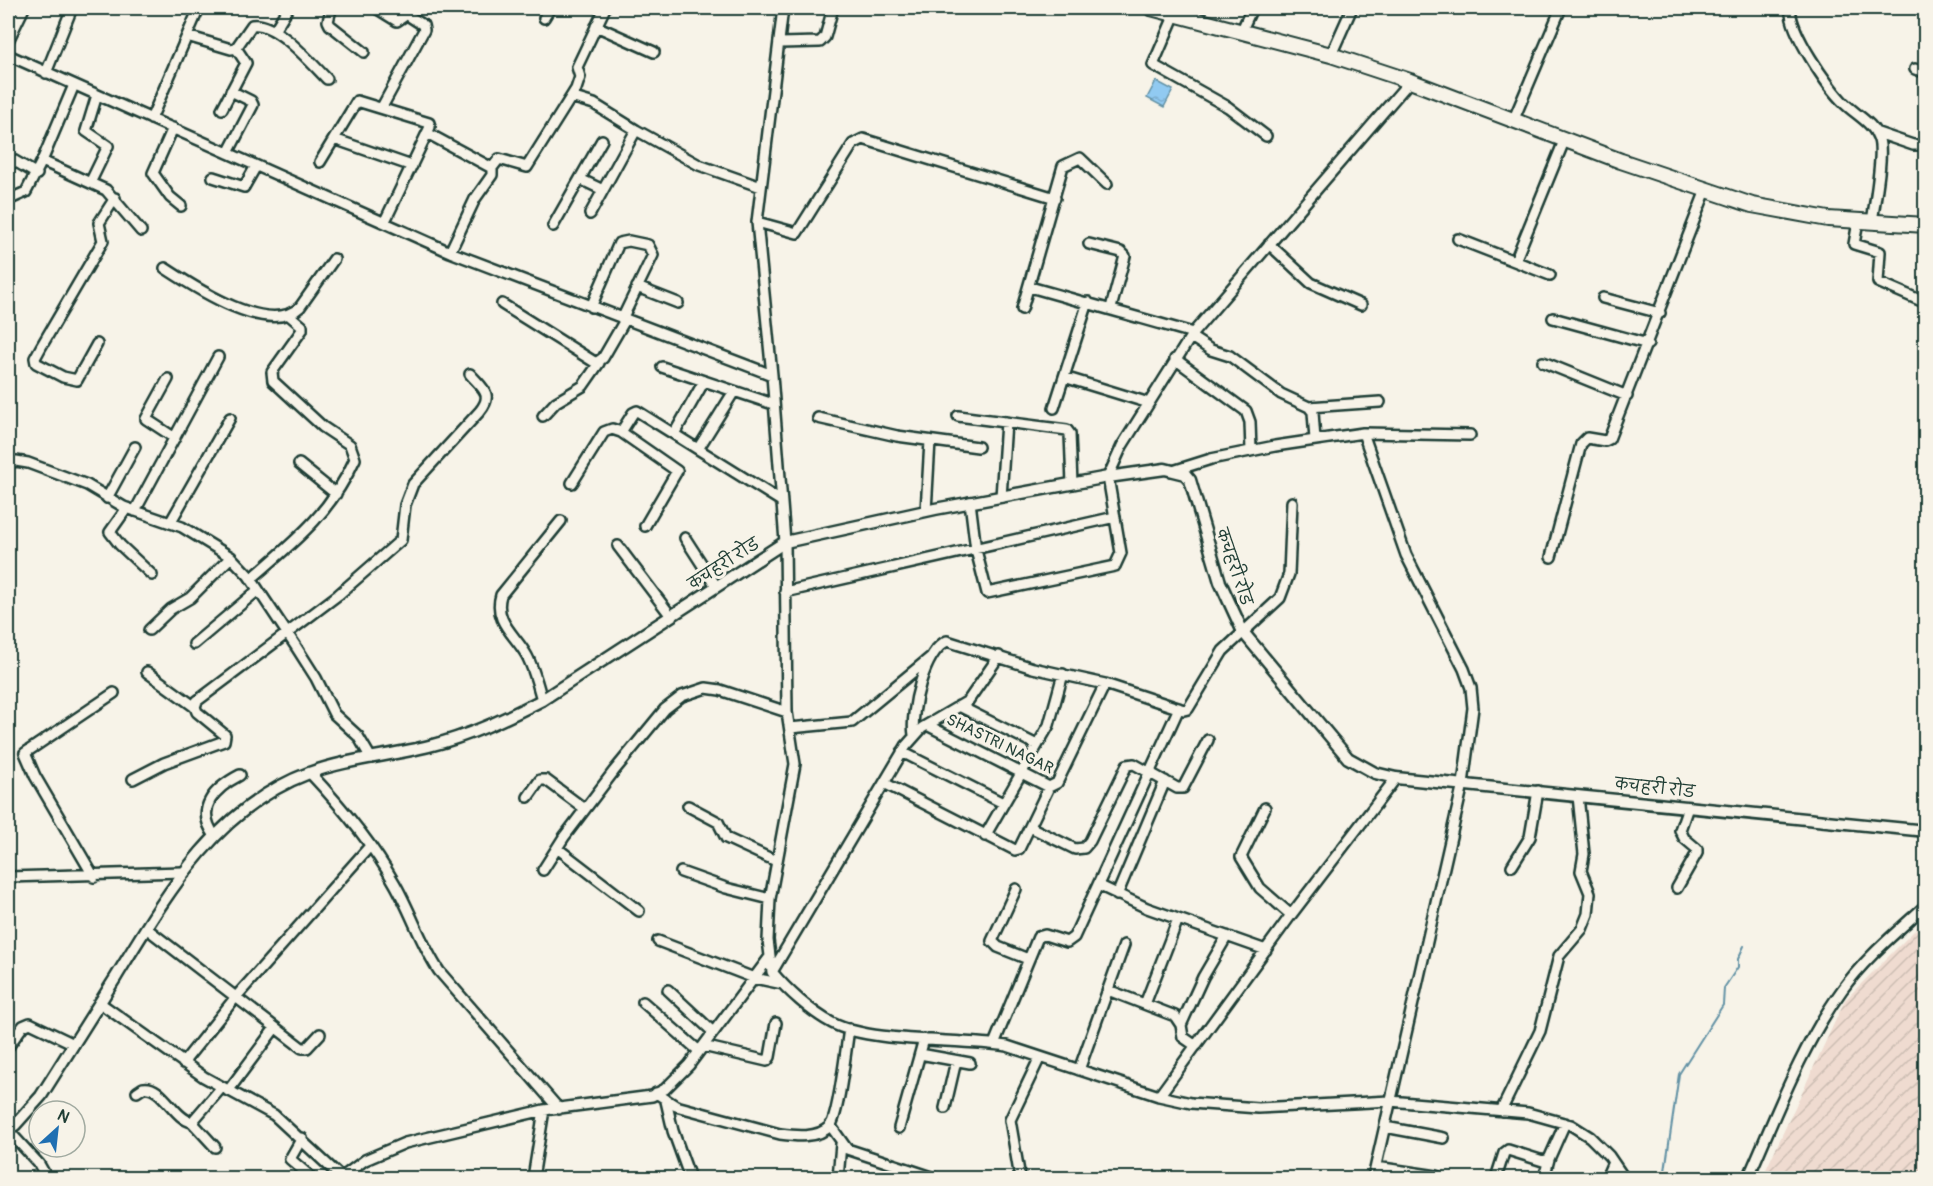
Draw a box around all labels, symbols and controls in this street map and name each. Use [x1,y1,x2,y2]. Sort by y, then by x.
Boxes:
street label: कचहरी रोड [1211,524,1259,609]
street label: कचहरी रोड [683,531,764,595]
street label: SHASTRI NAGAR [943,709,1057,779]
street label: कचहरी रोड [1613,772,1697,802]
north arrow [27,1099,87,1159]
text: N [54,1105,73,1128]

